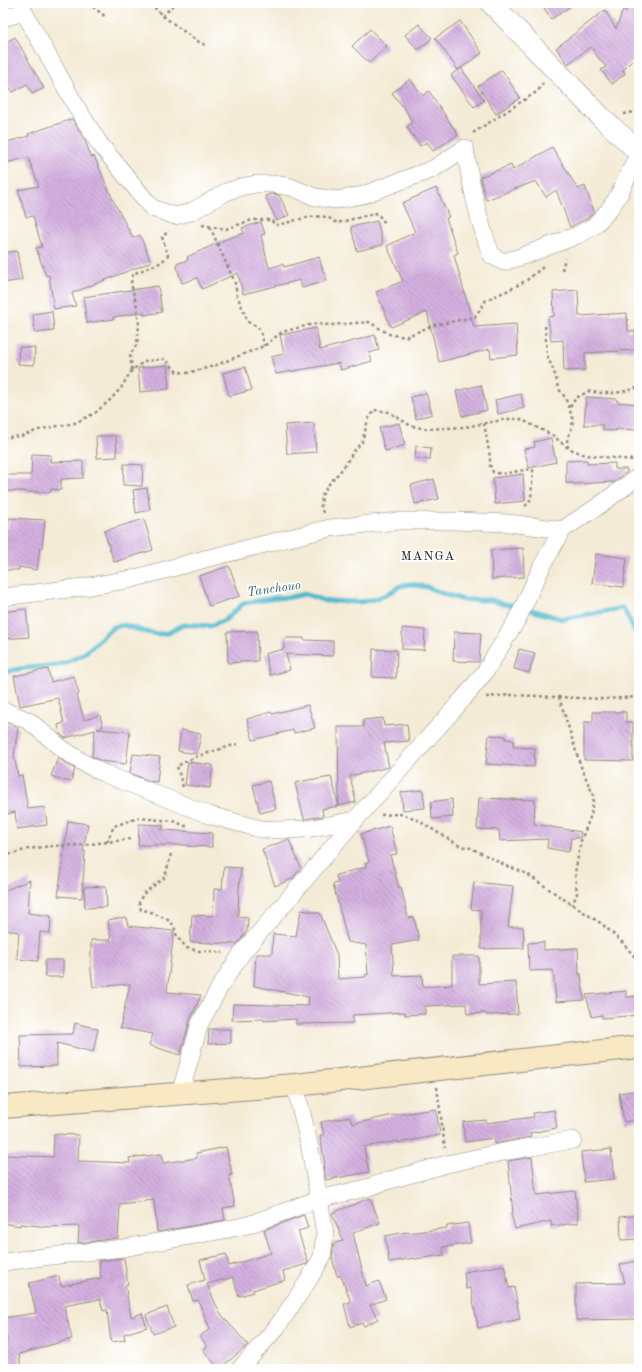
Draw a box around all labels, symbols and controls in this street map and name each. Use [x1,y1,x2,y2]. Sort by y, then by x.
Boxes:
district label: MANGA [401,550,455,563]
water label: Tanchouo [246,579,302,599]

